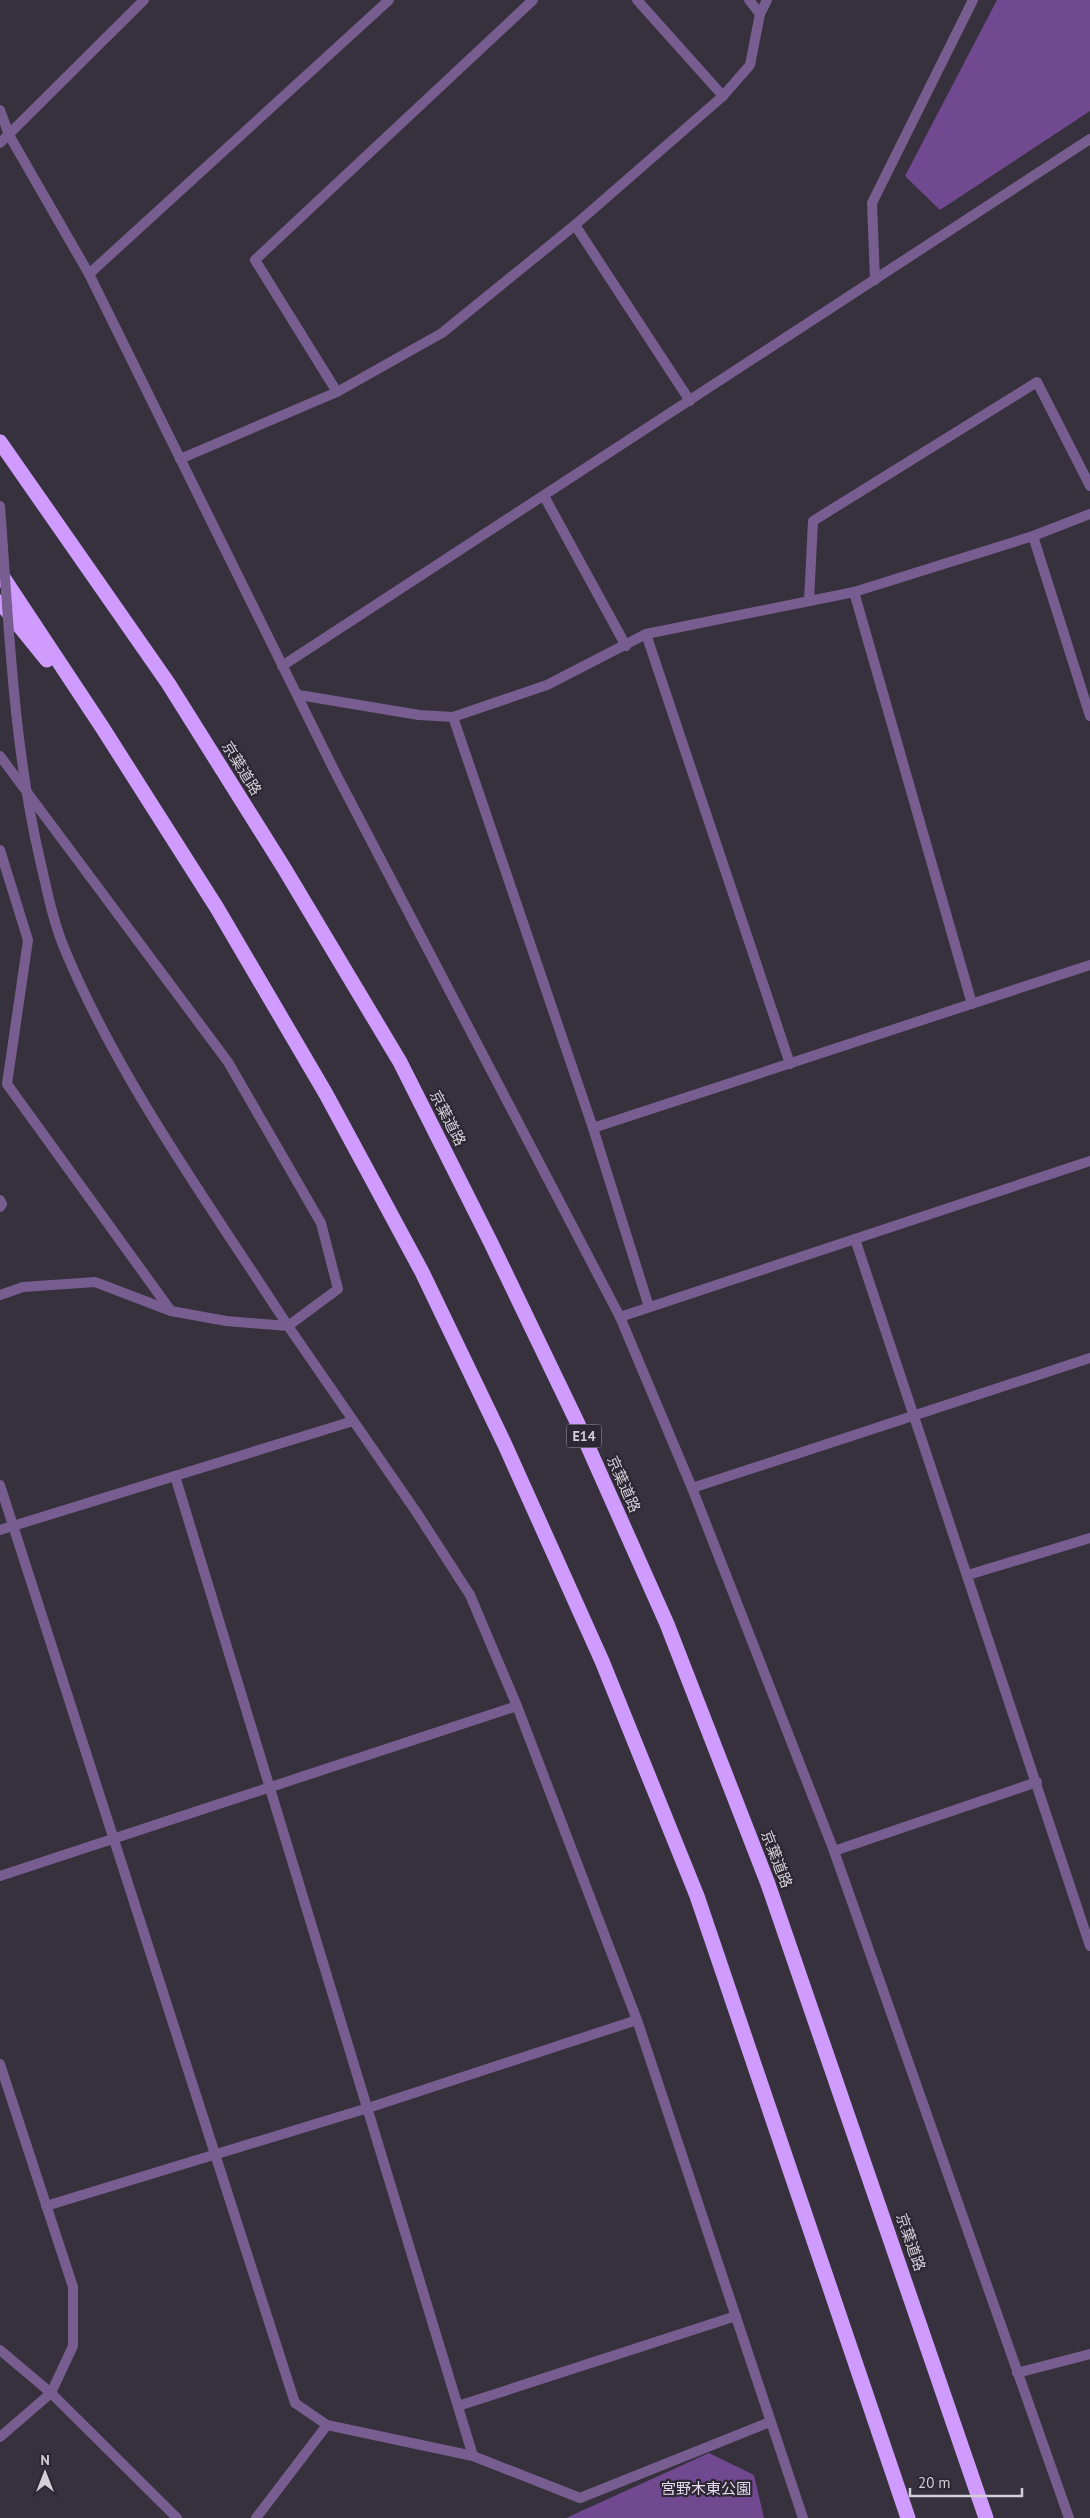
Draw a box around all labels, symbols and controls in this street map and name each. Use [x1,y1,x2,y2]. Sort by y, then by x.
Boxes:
street label: 京葉道路 [218,738,266,798]
street label: 京葉道路 [426,1087,470,1149]
road number: E14 [566,1424,602,1448]
street label: 京葉道路 [603,1453,645,1515]
street label: 京葉道路 [757,1828,797,1890]
street label: 京葉道路 [892,2211,930,2273]
north arrow [20,2448,70,2498]
text: N [40,2451,50,2469]
scale bar [910,2466,1022,2498]
text: 20 m [918,2473,951,2492]
park label: 宮野木東公園 [661,2479,751,2498]

